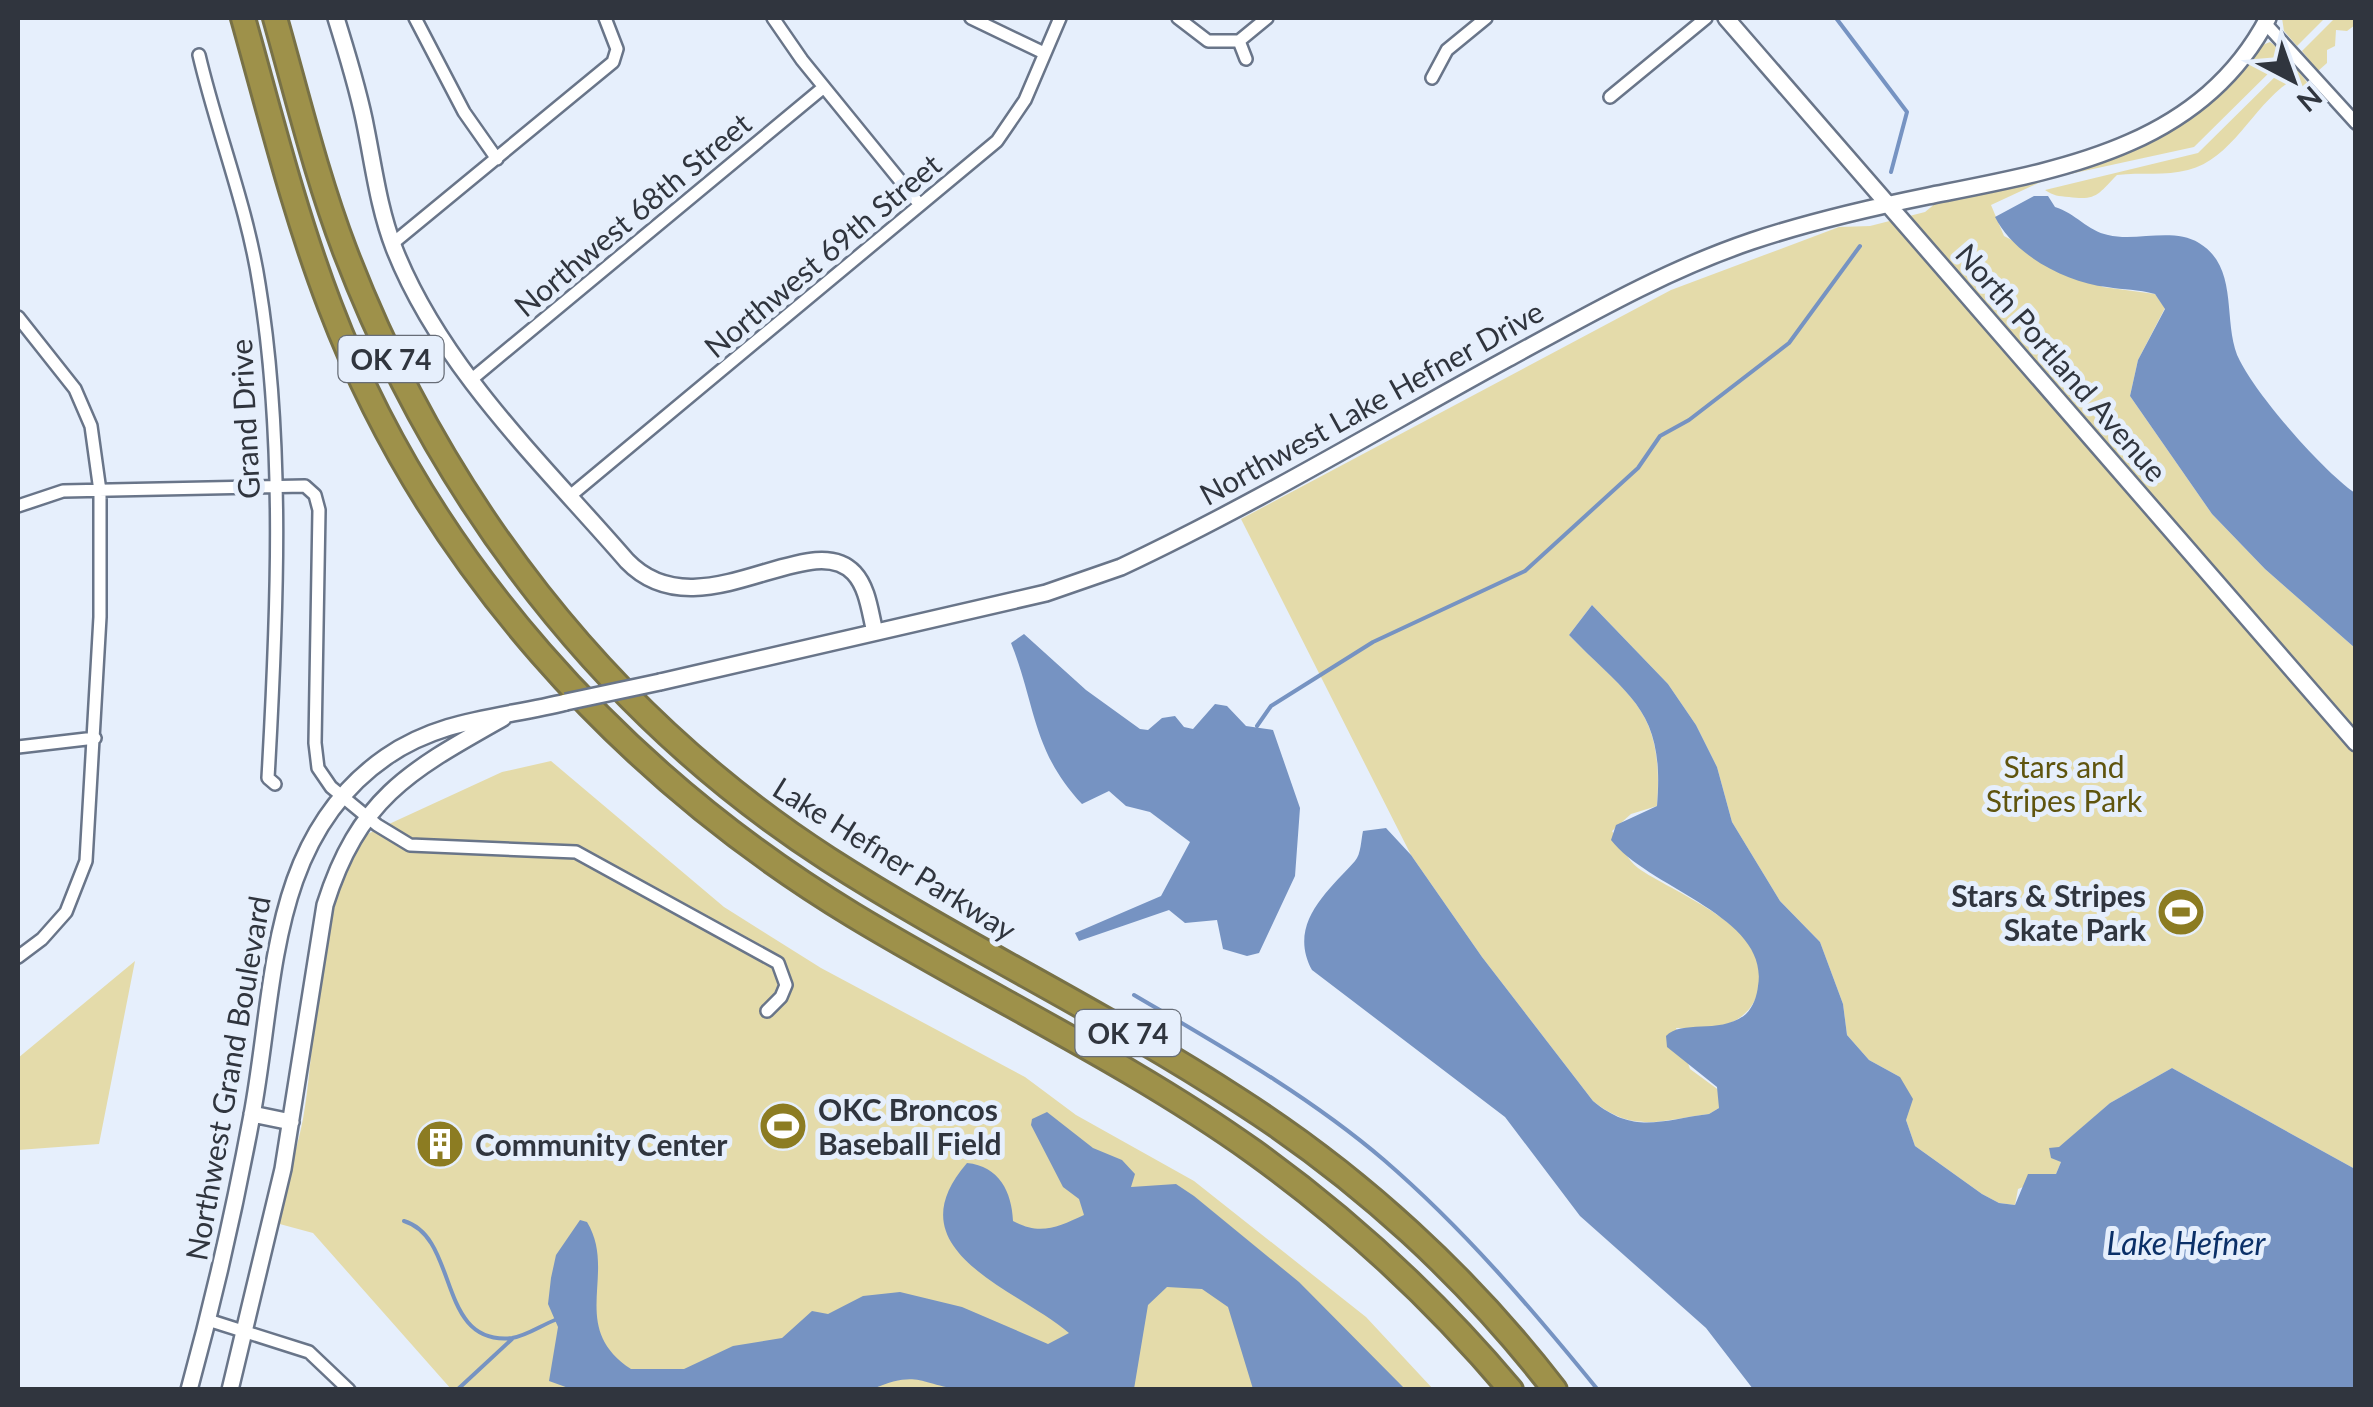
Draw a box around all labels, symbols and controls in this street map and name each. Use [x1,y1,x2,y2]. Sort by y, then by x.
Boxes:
north arrow [2243,30,2343,130]
text: N [2291,80,2329,120]
street label: Northwest 68th Street [507,104,758,323]
street label: Northwest 69th Street [697,145,948,364]
street label: North Portland Avenue [1949,236,2175,488]
street label: Northwest Lake Hefner Drive [1193,292,1549,512]
road number: OK 74 [338,336,444,382]
street label: Grand Drive [222,338,266,500]
park label: Stars and Stripes Park [1986,748,2143,818]
street label: Lake Hefner Parkway [767,769,1023,948]
place label: Stars & Stripes Skate Park [1951,877,2147,947]
sports icon: Stars & Stripes Skate Park [2155,886,2207,938]
street label: Northwest Grand Boulevard [177,893,277,1263]
road number: OK 74 [1076,1010,1180,1056]
place label: OKC Broncos Baseball Field [818,1091,1001,1161]
sports icon: OKC Broncos Baseball Field [757,1100,809,1152]
building icon: Community Center [414,1118,466,1170]
place label: Community Center [475,1126,728,1162]
water label: Lake Hefner [2107,1223,2267,1262]

